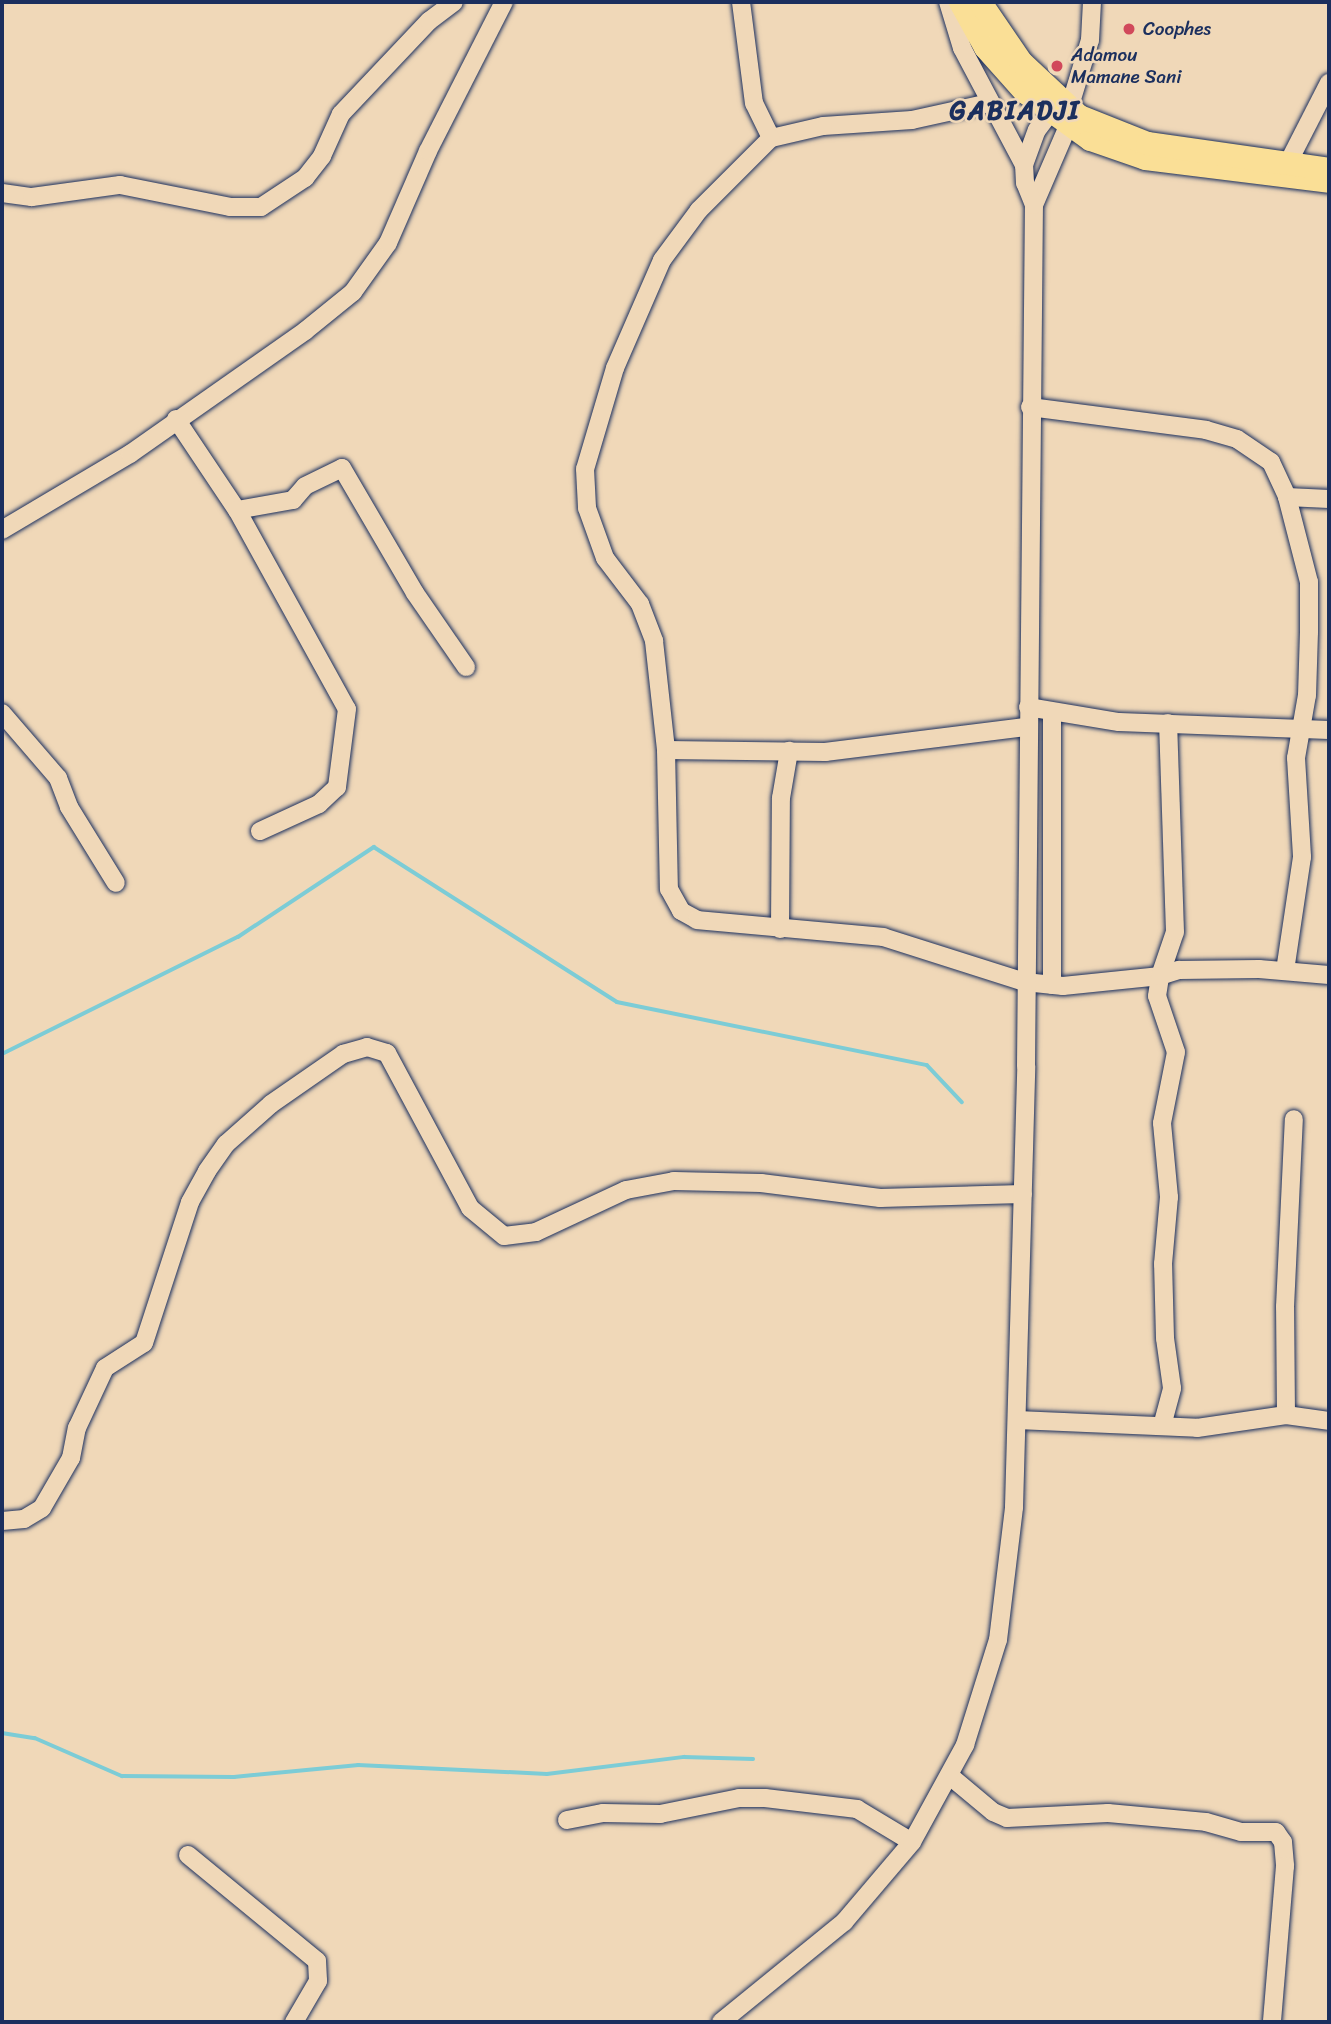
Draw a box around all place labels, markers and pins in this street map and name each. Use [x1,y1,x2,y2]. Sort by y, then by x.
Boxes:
place label: Coophes [1143,18,1211,40]
marker: Coophes [1121,21,1137,37]
place label: Adamou Mamane Sani [1071,44,1181,88]
marker: Adamou Mamane Sani [1049,58,1065,74]

